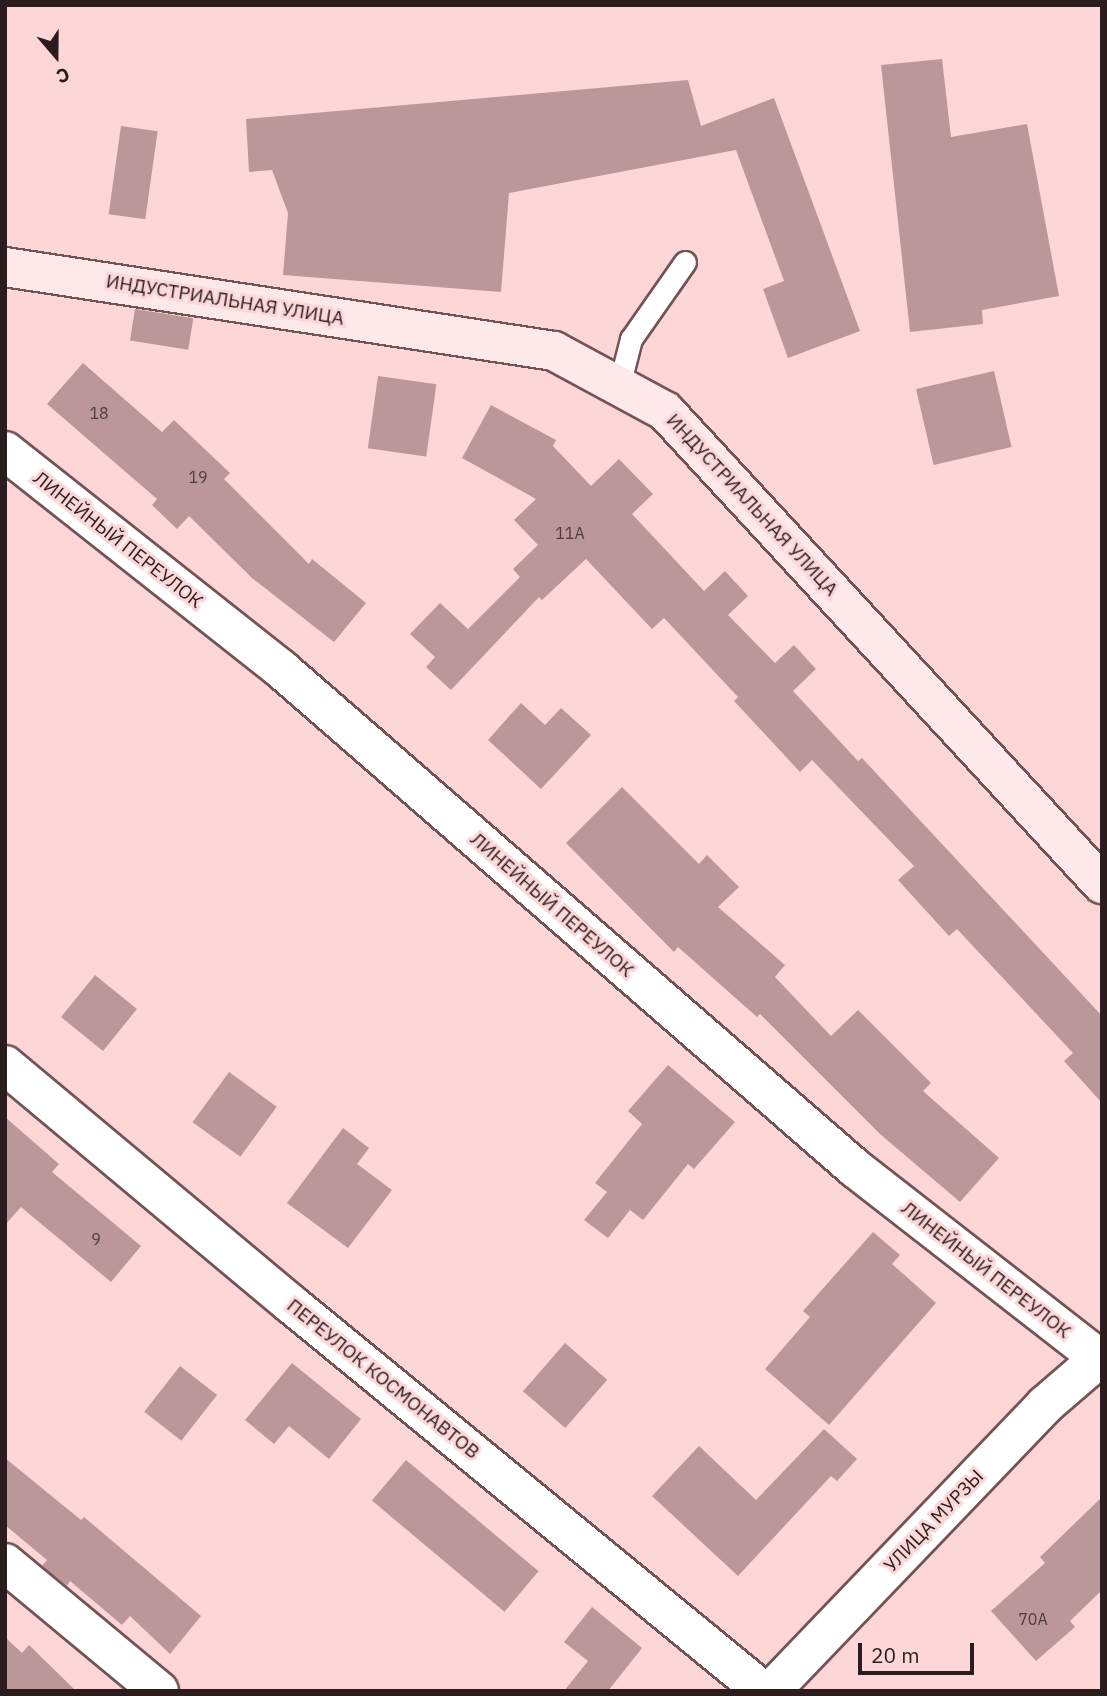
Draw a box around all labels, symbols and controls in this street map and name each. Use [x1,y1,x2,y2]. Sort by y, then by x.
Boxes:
north arrow [21,21,91,91]
text: С [53,62,73,89]
street label: ИНДУСТРИАЛЬНАЯ УЛИЦА [104,270,346,330]
house number: 18 [89,403,109,423]
street label: ИНДУСТРИАЛЬНАЯ УЛИЦА [662,409,842,601]
street label: ЛИНЕЙНЫЙ ПЕРЕУЛОК [29,467,207,613]
house number: 19 [188,467,208,487]
house number: 11А [555,523,585,543]
street label: ЛИНЕЙНЫЙ ПЕРЕУЛОК [466,828,638,982]
street label: ЛИНЕЙНЫЙ ПЕРЕУЛОК [897,1197,1075,1343]
house number: 9 [91,1229,101,1249]
street label: ПЕРЕУЛОК КОСМОНАВТОВ [282,1294,484,1464]
street label: УЛИЦА МУРЗЫ [880,1465,988,1577]
house number: 70А [1018,1609,1048,1629]
scale bar [862,1630,978,1674]
text: 20 m [871,1641,920,1669]

